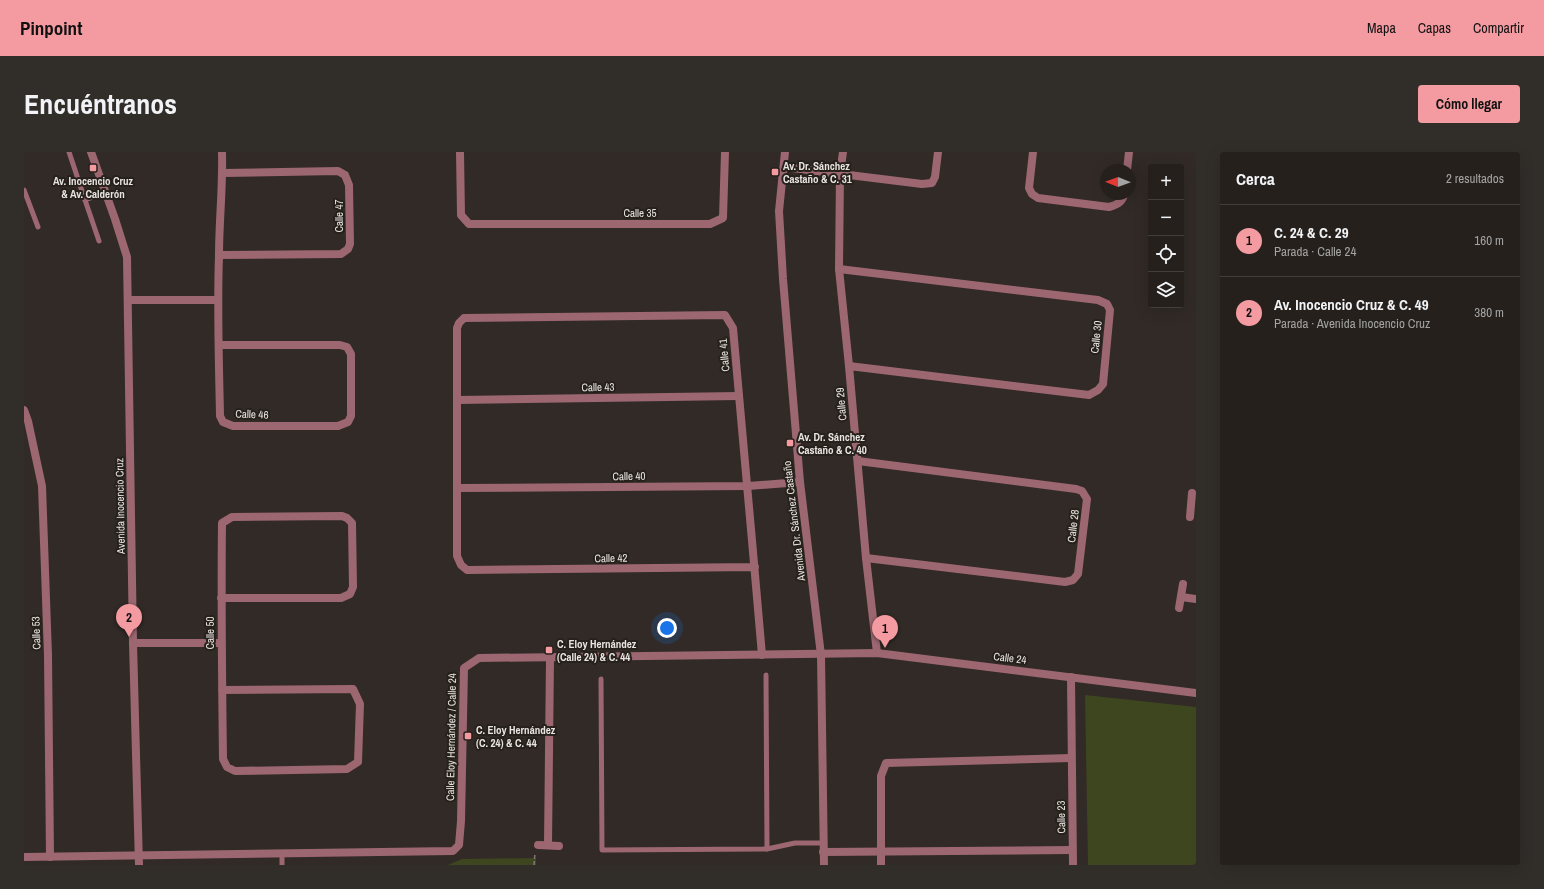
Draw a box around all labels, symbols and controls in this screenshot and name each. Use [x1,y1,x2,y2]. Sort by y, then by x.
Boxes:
text: Pinpoint [20,15,82,41]
text: Mapa [1367,19,1396,37]
text: Capas [1418,19,1451,37]
text: Compartir [1473,19,1524,37]
text: Encuéntranos [24,85,177,123]
button: Cómo llegar [1418,85,1520,123]
place label: Av. Dr. Sánchez Castaño & C. 31 [783,159,852,186]
marker: Av. Inocencio Cruz & Av. Calderón [88,163,98,173]
north arrow [1100,164,1136,200]
map controls [1148,164,1184,308]
button: + [1148,164,1184,200]
marker: Av. Dr. Sánchez Castaño & C. 31 [770,167,780,177]
text: Cerca [1236,167,1275,190]
text: 2 resultados [1446,170,1504,187]
place label: Av. Inocencio Cruz & Av. Calderón [53,174,134,201]
street label: Calle 47 [332,199,346,233]
button: − [1148,200,1184,236]
street label: Calle 35 [623,206,657,220]
text: C. 24 & C. 29 [1274,222,1349,243]
text: 1 [1246,232,1252,249]
text: 160 m [1474,232,1504,249]
button: locate [1148,236,1184,272]
text: Parada · Calle 24 [1274,243,1356,260]
button: layers [1148,272,1184,308]
text: Av. Inocencio Cruz & C. 49 [1274,294,1429,315]
text: 2 [1246,304,1252,321]
text: 380 m [1474,304,1504,321]
text: Parada · Avenida Inocencio Cruz [1274,315,1430,332]
street label: Calle 30 [1087,320,1105,354]
street label: Calle 41 [716,338,732,372]
street label: Calle 43 [581,380,615,394]
street label: Calle 29 [833,387,849,421]
street label: Calle 46 [235,406,269,422]
place label: Av. Dr. Sánchez Castaño & C. 40 [798,430,867,457]
marker: Av. Dr. Sánchez Castaño & C. 40 [785,438,795,448]
street label: Avenida Inocencio Cruz [112,457,128,555]
street label: Avenida Dr. Sánchez Castaño [780,460,808,583]
street label: Calle 40 [612,469,646,483]
street label: Calle 28 [1064,509,1082,543]
street label: Calle 42 [594,551,628,565]
pin: 2 [116,604,142,637]
pin: 1 [872,615,898,648]
street label: Calle 53 [28,616,44,650]
street label: Calle 50 [203,616,217,650]
your location [657,618,677,638]
place label: C. Eloy Hernández (Calle 24) & C. 44 [557,637,637,664]
marker: C. Eloy Hernández (Calle 24) & C. 44 [544,645,554,655]
street label: Calle 24 [993,649,1027,667]
street label: Calle Eloy Hernández / Calle 24 [443,673,459,801]
place label: C. Eloy Hernández (C. 24) & C. 44 [476,723,556,750]
marker: C. Eloy Hernández (C. 24) & C. 44 [463,731,473,741]
street label: Calle 23 [1054,800,1068,834]

